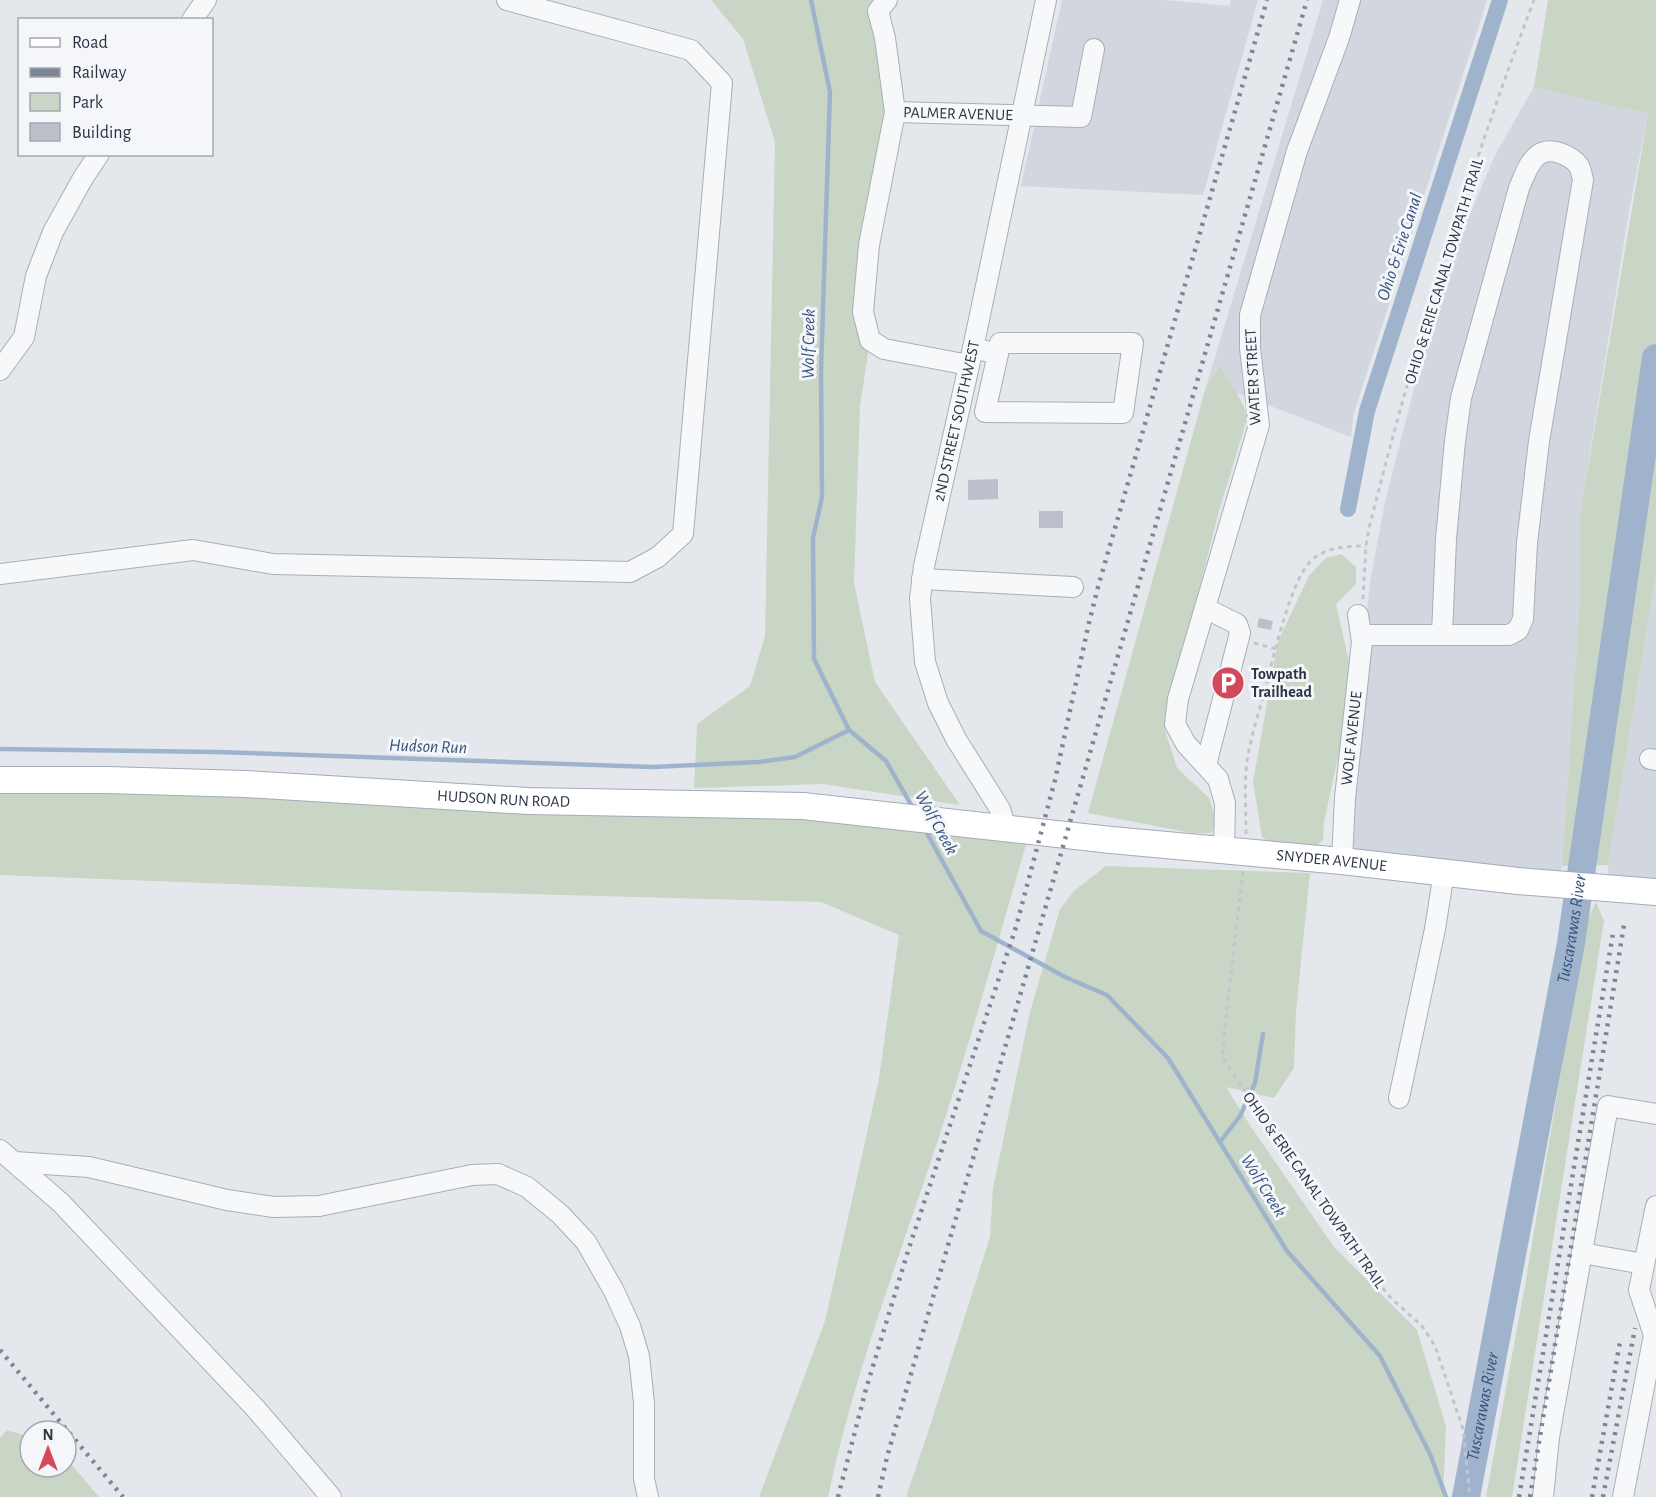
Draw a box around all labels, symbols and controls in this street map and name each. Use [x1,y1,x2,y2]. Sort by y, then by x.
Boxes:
legend [18,18,213,156]
text: Road [72,34,108,52]
text: Railway [72,64,127,82]
text: Park [72,94,104,112]
street label: PALMER AVENUE [903,104,1013,123]
text: Building [72,124,132,142]
street label: OHIO & ERIE CANAL TOWPATH TRAIL [1402,156,1486,386]
water label: Ohio & Erie Canal [1374,191,1426,303]
water label: Wolf Creek [799,309,819,379]
street label: WATER STREET [1242,328,1264,426]
street label: 2ND STREET SOUTHWEST [931,339,982,503]
parking icon: Towpath Trailhead [1210,665,1246,701]
place label: Towpath Trailhead [1251,666,1312,700]
street label: WOLF AVENUE [1338,690,1365,786]
water label: Hudson Run [389,737,467,757]
street label: HUDSON RUN ROAD [437,788,570,810]
water label: Wolf Creek [911,788,961,858]
street label: SNYDER AVENUE [1276,847,1388,874]
water label: Tuscarawas River [1555,872,1590,985]
street label: OHIO & ERIE CANAL TOWPATH TRAIL [1240,1089,1388,1291]
water label: Wolf Creek [1237,1151,1289,1221]
water label: Tuscarawas River [1464,1350,1502,1462]
north arrow [18,1419,78,1479]
text: N [42,1427,54,1443]

